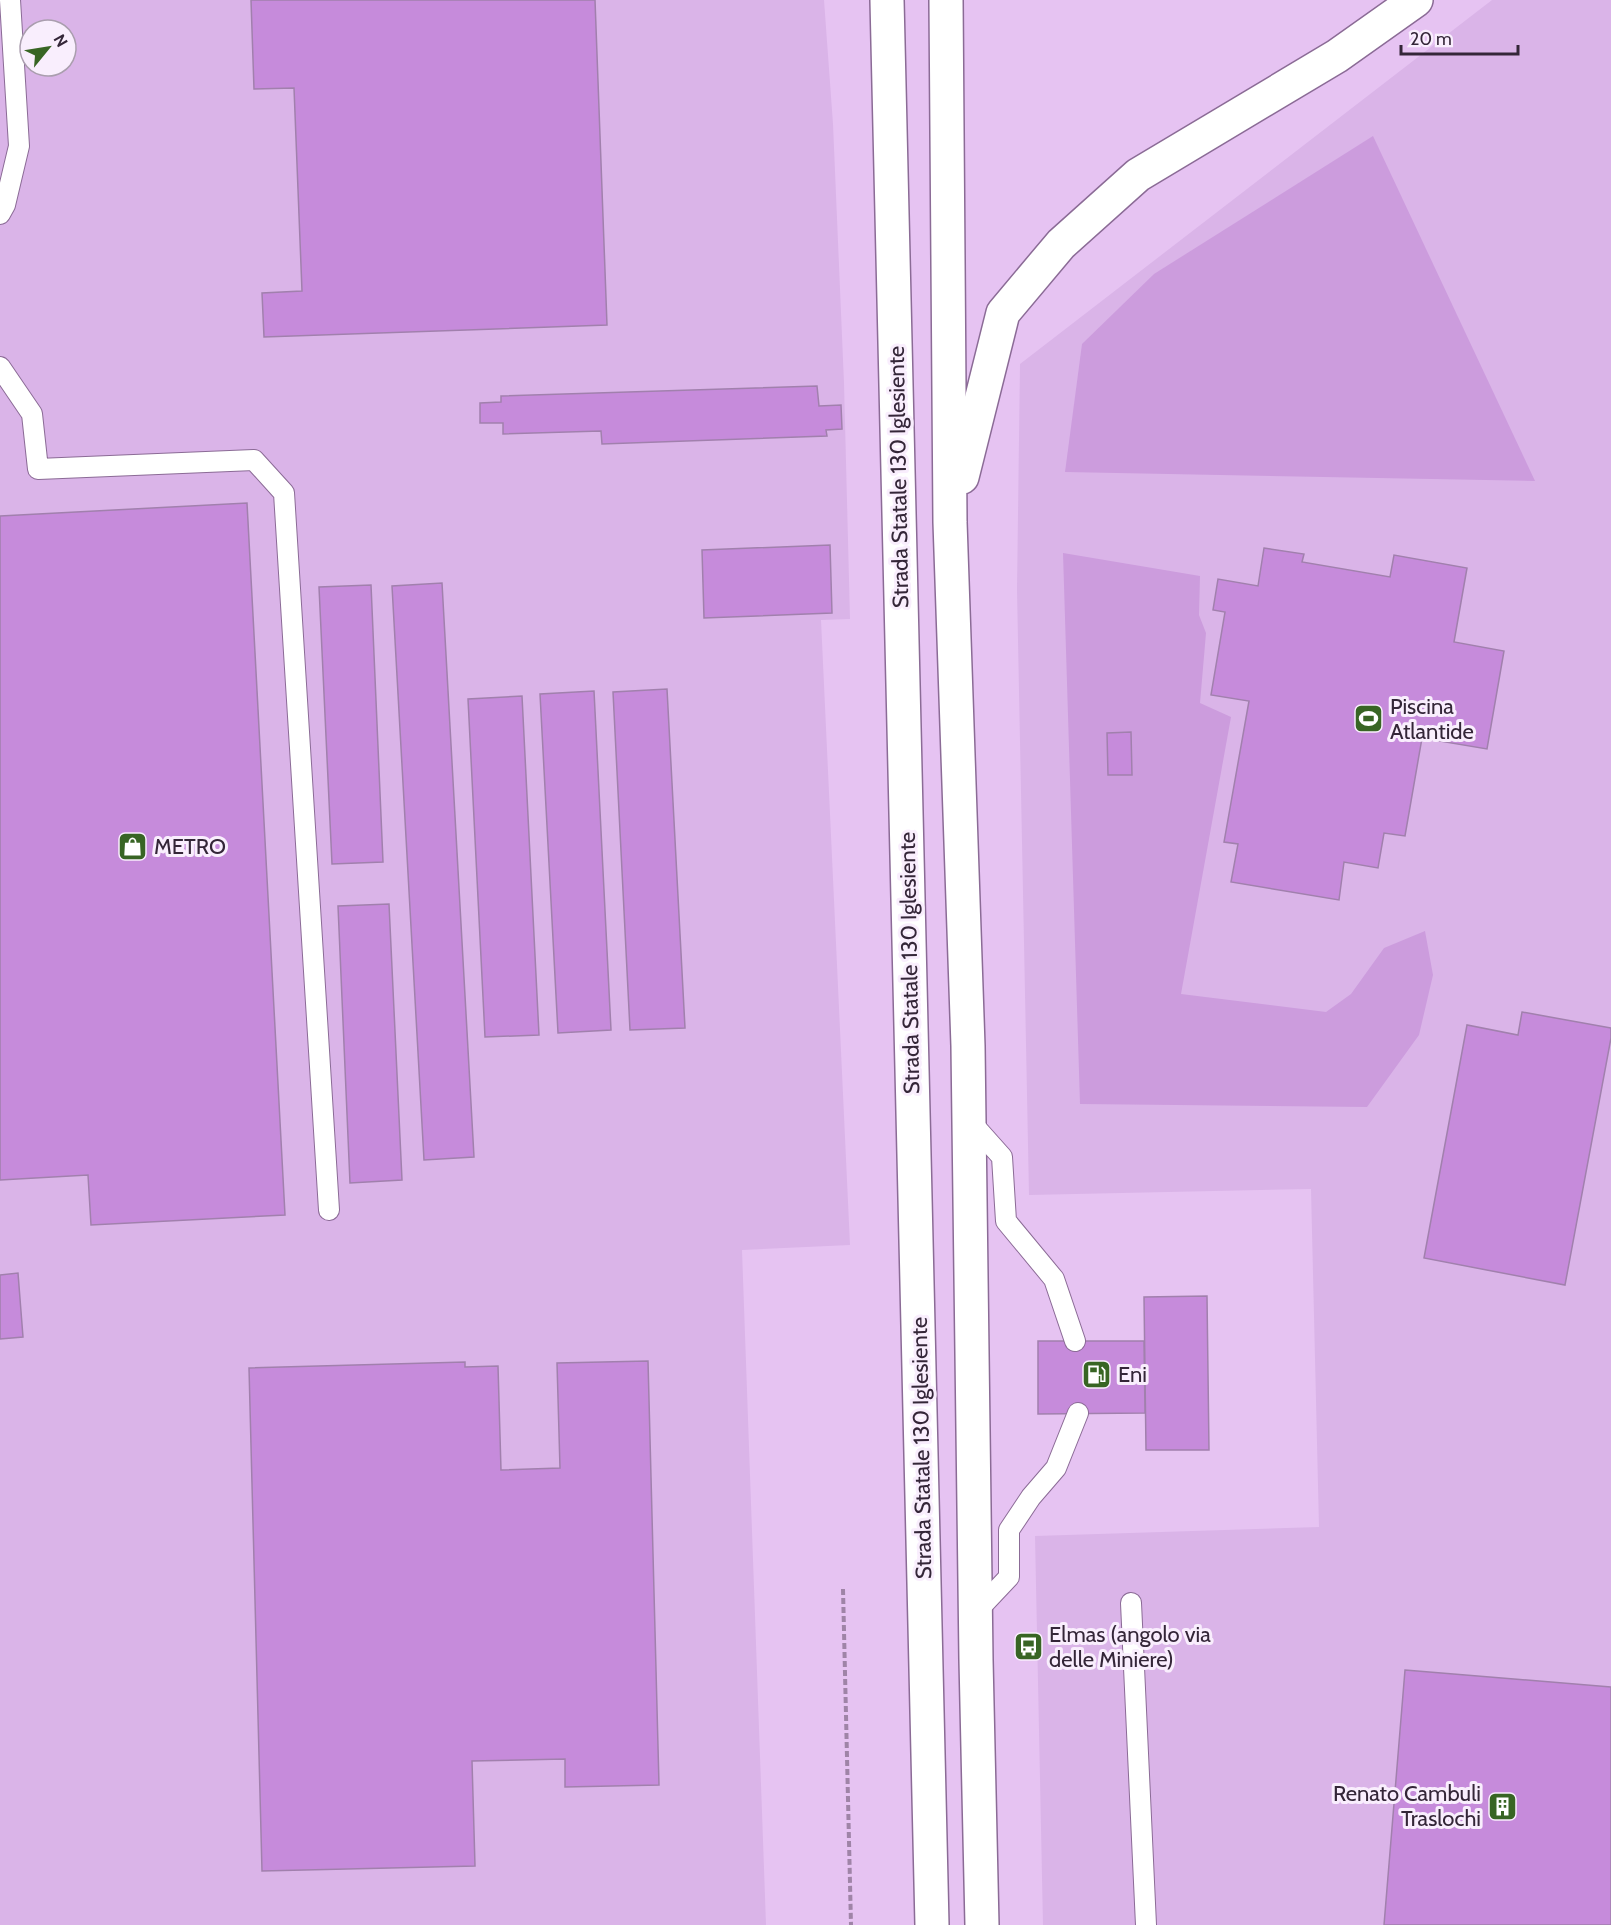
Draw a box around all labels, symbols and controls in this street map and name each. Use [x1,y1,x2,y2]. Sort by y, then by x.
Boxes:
north arrow [18,18,78,78]
scale bar [1401,18,1518,56]
text: 20 m [1410,28,1452,50]
text: N [50,31,72,50]
street label: Strada Statale 130 Iglesiente [883,346,914,608]
place label: Piscina Atlantide [1390,693,1474,745]
sports icon: Piscina Atlantide [1353,703,1385,735]
shop icon: METRO [117,830,149,862]
street label: Strada Statale 130 Iglesiente [894,832,925,1094]
place label: METRO [154,833,226,860]
street label: Strada Statale 130 Iglesiente [906,1317,937,1579]
fuel station icon: Eni [1081,1358,1113,1390]
place label: Eni [1118,1361,1147,1388]
place label: Elmas (angolo via delle Miniere) [1049,1621,1211,1673]
bus stop icon: Elmas (angolo via delle Miniere) [1012,1631,1044,1663]
place label: Renato Cambuli Traslochi [1333,1780,1481,1832]
building icon: Renato Cambuli Traslochi [1486,1790,1518,1822]

